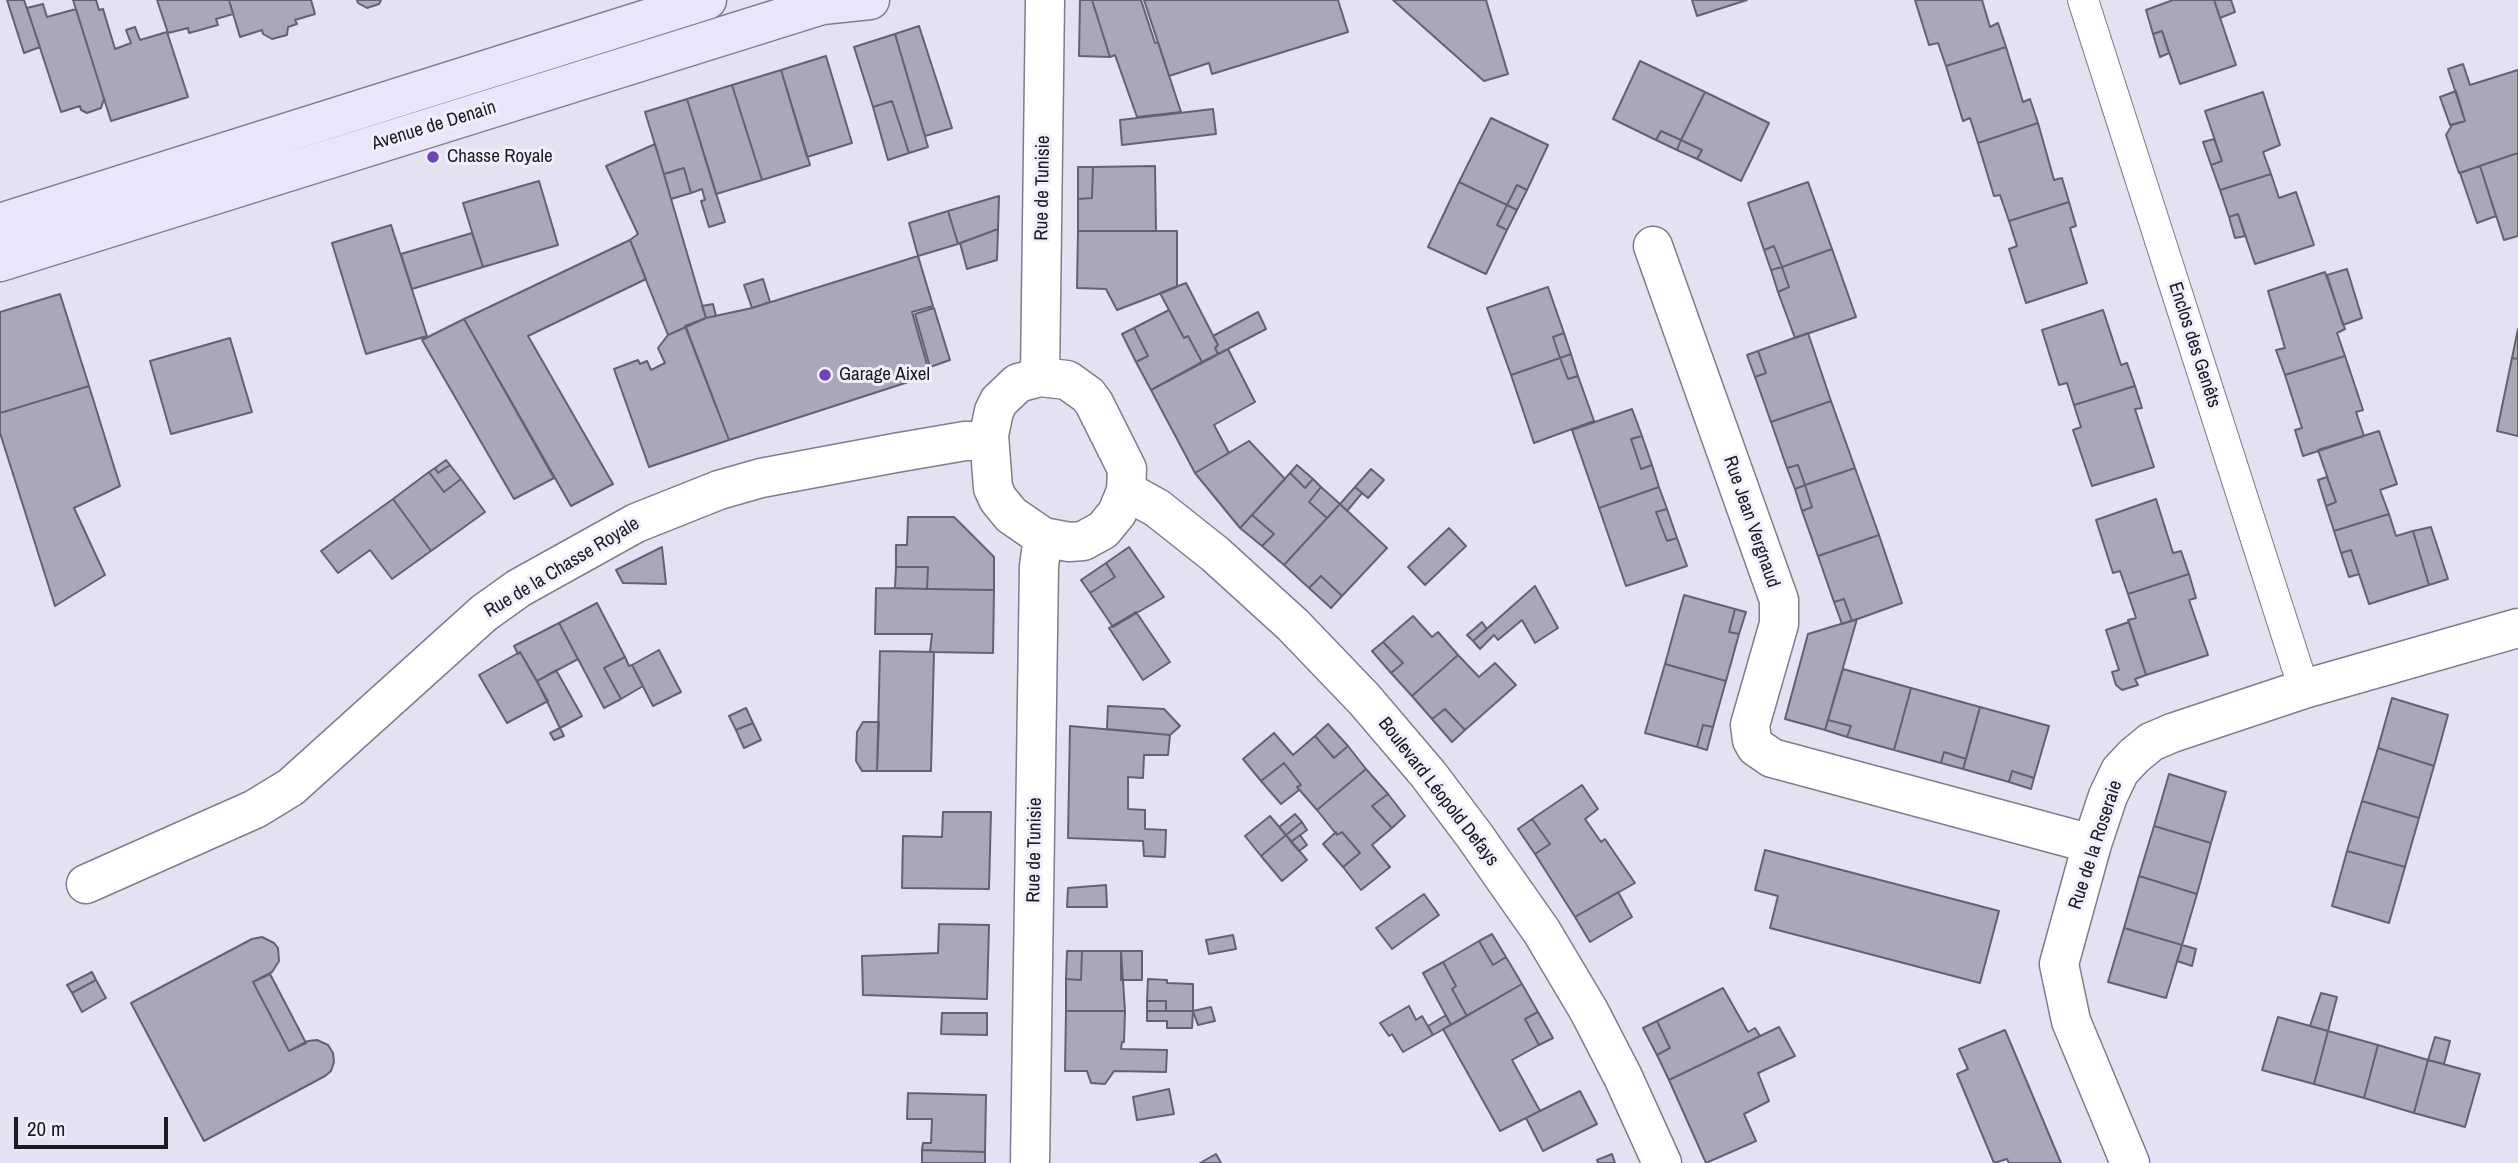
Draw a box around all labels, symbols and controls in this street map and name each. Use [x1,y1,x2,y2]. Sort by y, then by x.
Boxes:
street label: Avenue de Denain [369,96,499,156]
street label: Rue de Tunisie [1031,135,1055,241]
place label: Chasse Royale [447,146,553,168]
marker: Chasse Royale [425,149,441,165]
street label: Enclos des Genêts [2163,279,2225,411]
place label: Garage Aixel [839,364,930,386]
marker: Garage Aixel [817,367,833,383]
street label: Rue Jean Vergnaud [1718,453,1784,591]
street label: Rue de la Chasse Royale [480,513,644,623]
street label: Boulevard Léopold Defays [1373,713,1503,871]
street label: Rue de la Roseraie [2064,778,2128,912]
street label: Rue de Tunisie [1023,797,1047,903]
scale bar [18,1104,172,1148]
text: 20 m [27,1114,65,1143]

